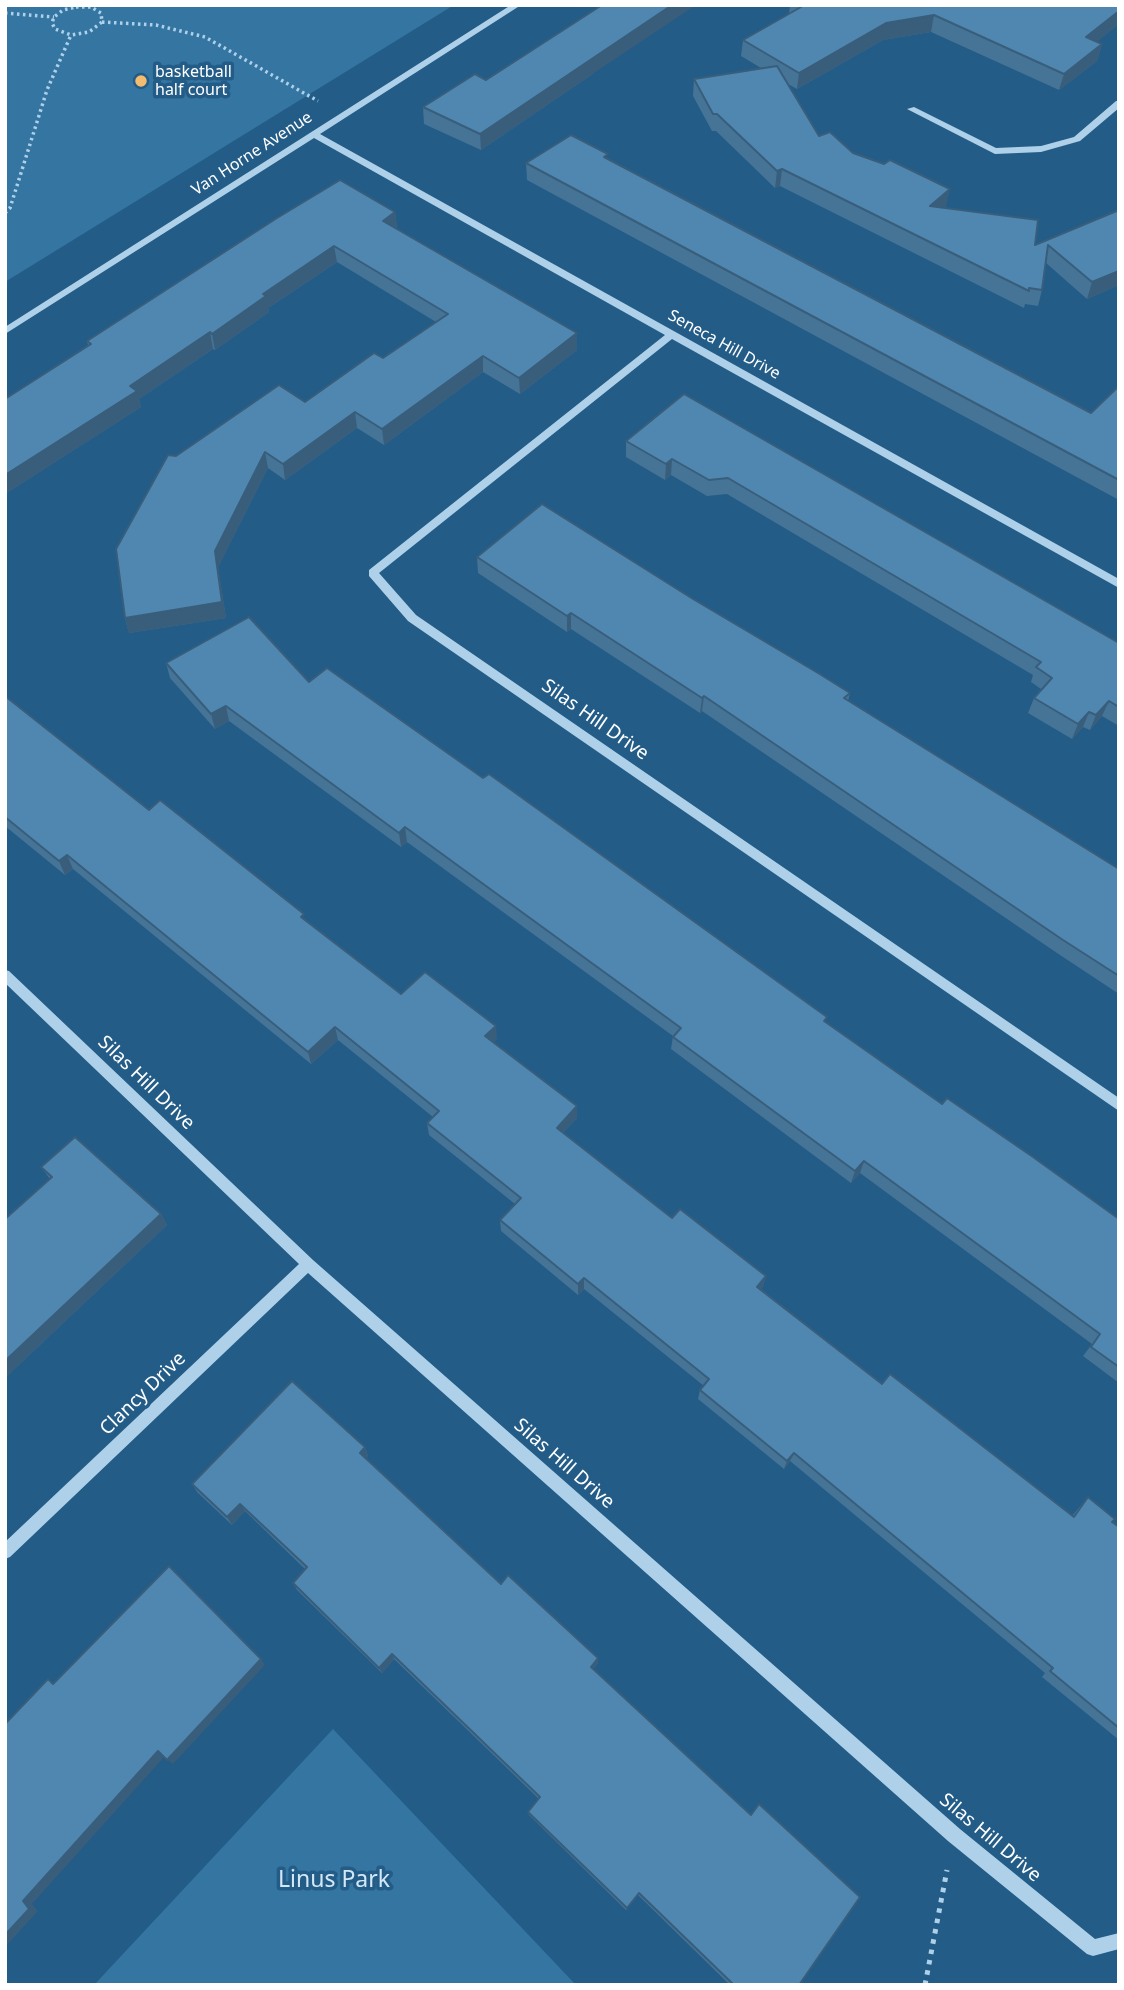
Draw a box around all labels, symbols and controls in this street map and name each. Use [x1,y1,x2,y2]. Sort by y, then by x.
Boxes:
place label: basketball half court [155,62,232,100]
marker: basketball half court [133,73,149,89]
street label: Van Horne Avenue [188,108,316,200]
street label: Seneca Hill Drive [664,306,784,384]
street label: Silas Hill Drive [537,675,653,765]
street label: Silas Hill Drive [93,1031,199,1135]
street label: Clancy Drive [95,1348,191,1440]
street label: Silas Hill Drive [509,1414,619,1514]
street label: Silas Hill Drive [935,1789,1045,1887]
park label: Linus Park [278,1866,390,1894]

